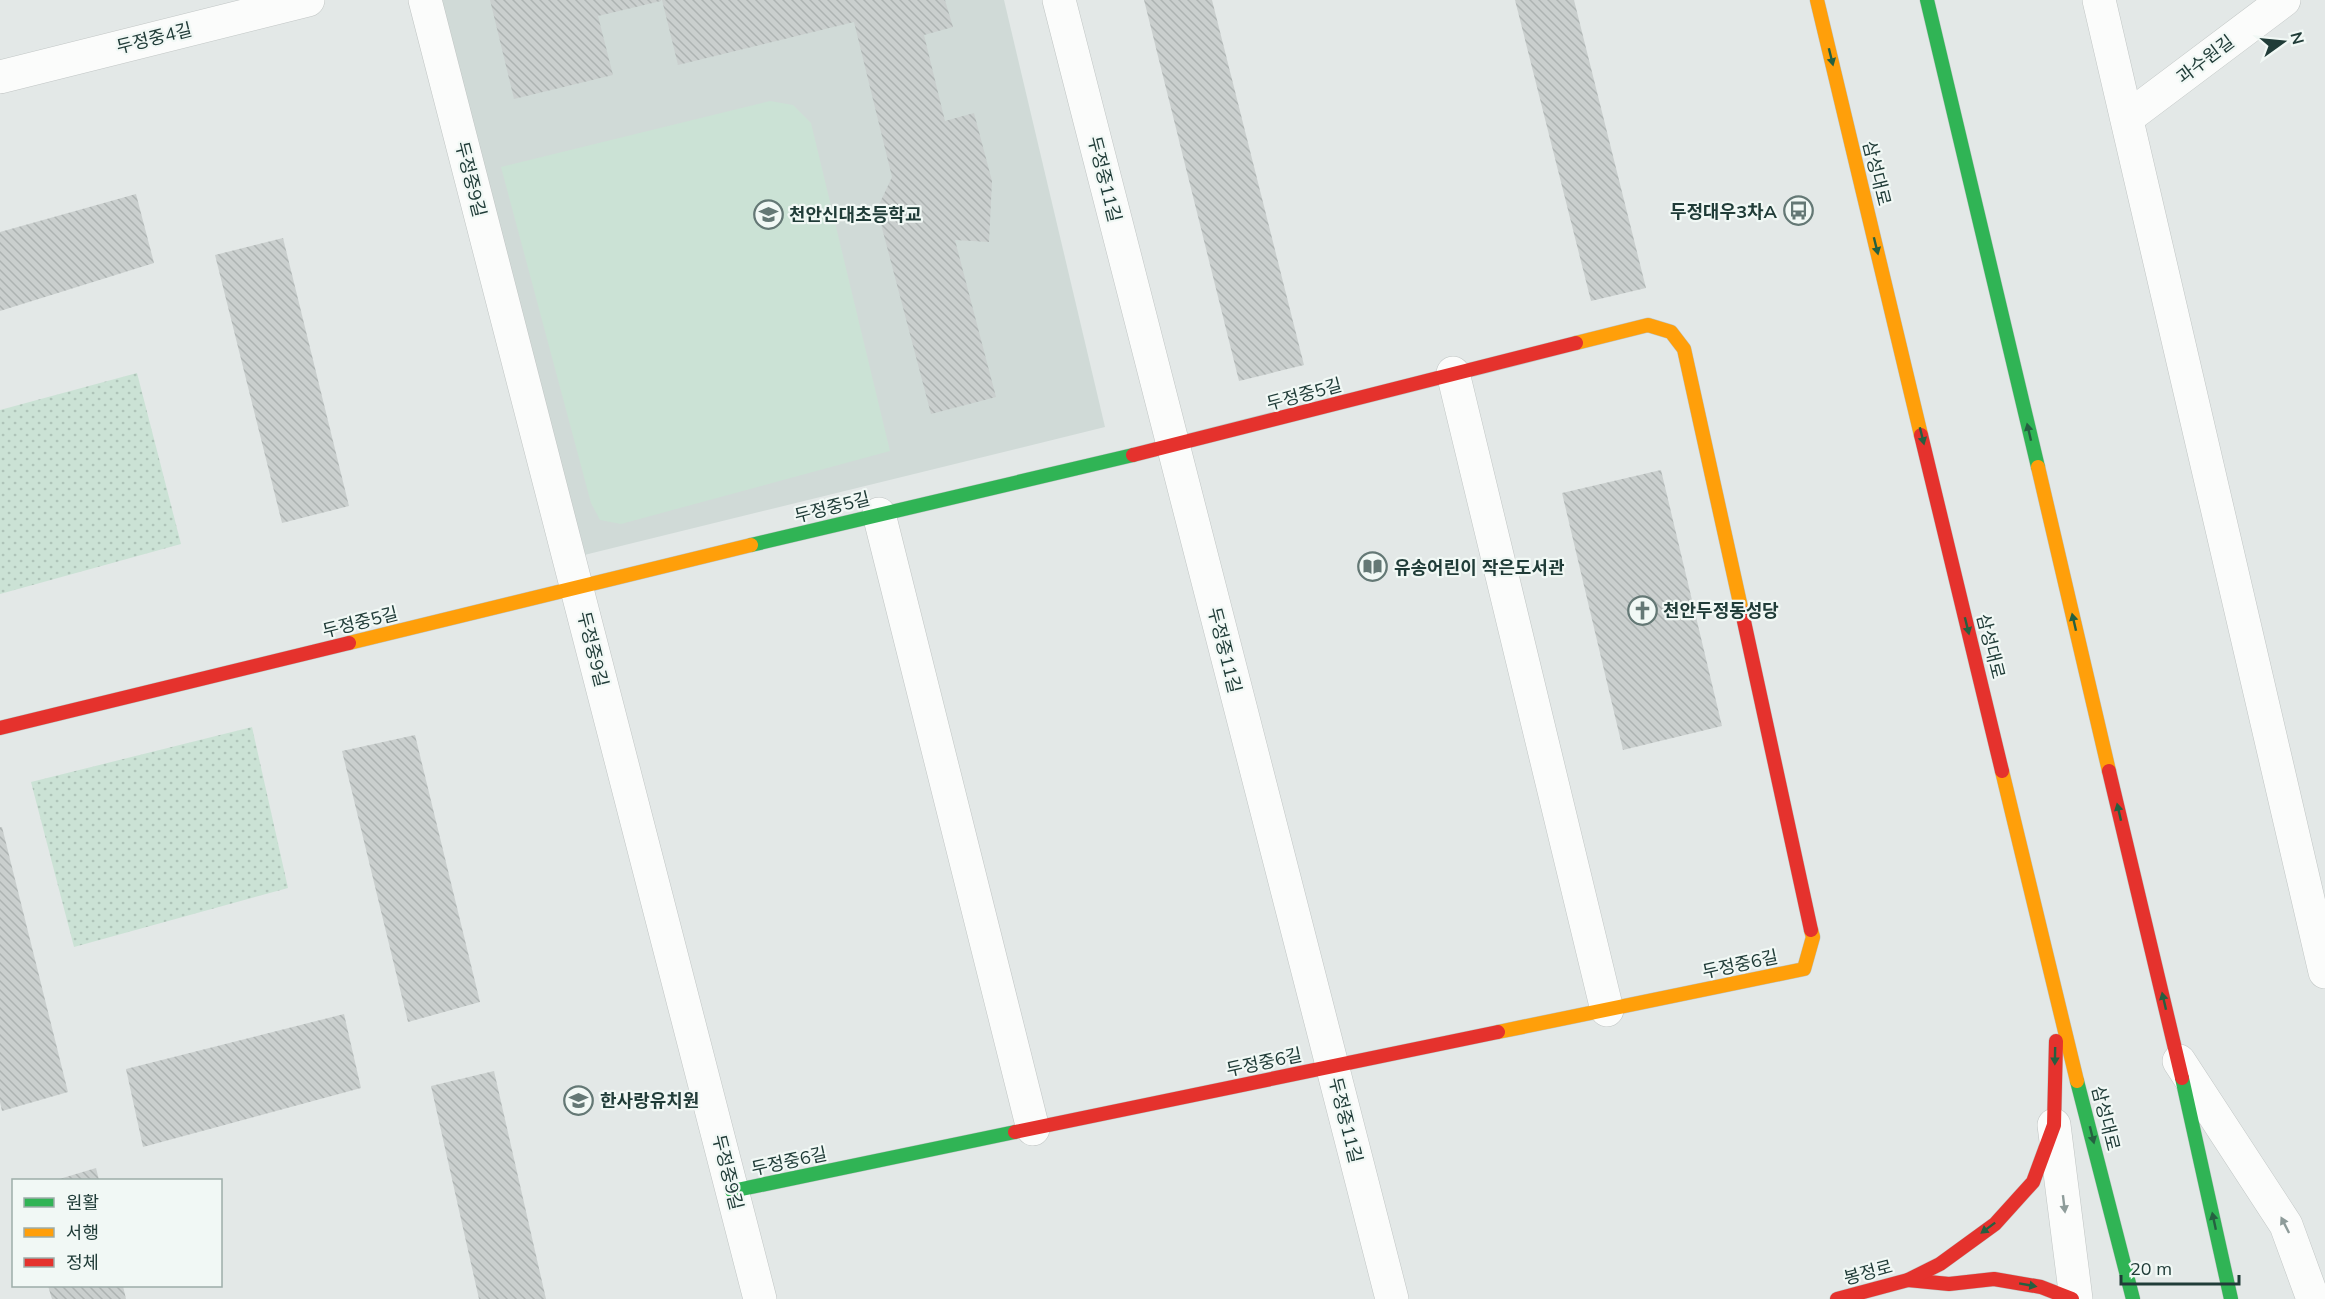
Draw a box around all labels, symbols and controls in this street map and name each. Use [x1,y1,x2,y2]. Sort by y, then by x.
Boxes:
north arrow [2253,12,2313,72]
street label: 두정중4길 [114,18,194,58]
street label: 과수원길 [2172,30,2238,88]
text: N [2286,30,2309,47]
one-way arrow [1826,48,1836,66]
street label: 두정중11길 [1083,134,1127,224]
street label: 삼성대로 [1858,138,1896,208]
street label: 두정중9길 [451,139,491,219]
bus stop icon: 두정대우3차A [1782,195,1814,227]
school or university icon: 천안신대초등학교 [752,198,784,230]
place label: 두정대우3차A [1670,200,1777,223]
place label: 천안신대초등학교 [789,203,921,226]
one-way arrow [1872,237,1882,256]
street label: 두정중5길 [1264,373,1344,415]
one-way arrow [2024,423,2034,441]
one-way arrow [1917,427,1927,445]
street label: 두정중5길 [792,487,872,527]
library icon: 유송어린이 작은도서관 [1357,551,1389,583]
place label: 유송어린이 작은도서관 [1394,556,1565,579]
church icon: 천안두정동성당 [1626,594,1658,626]
place label: 천안두정동성당 [1663,599,1779,622]
street label: 두정중5길 [320,602,400,642]
street label: 두정중11길 [1203,605,1247,695]
street label: 두정중9길 [573,609,613,689]
street label: 삼성대로 [1972,611,2010,681]
one-way arrow [2069,613,2079,631]
one-way arrow [1963,616,1973,635]
one-way arrow [2114,802,2123,821]
street label: 두정중6길 [1700,945,1780,983]
one-way arrow [2158,992,2168,1011]
street label: 두정중6길 [1224,1043,1304,1081]
one-way arrow [2051,1046,2060,1065]
street label: 두정중11길 [1324,1075,1368,1165]
street label: 삼성대로 [2087,1083,2125,1153]
school or university icon: 한사랑유치원 [563,1084,595,1116]
place label: 한사랑유치원 [600,1089,699,1112]
one-way arrow [2087,1126,2097,1144]
street label: 두정중9길 [708,1132,748,1212]
street label: 두정중6길 [749,1142,829,1180]
legend [12,1179,222,1287]
text: 원활 [66,1191,99,1214]
one-way arrow [2059,1194,2069,1213]
one-way arrow [2209,1212,2218,1231]
one-way arrow [2280,1216,2290,1234]
text: 서행 [66,1221,99,1244]
one-way arrow [1981,1222,1996,1234]
scale bar [2121,1248,2240,1286]
text: 정체 [66,1251,99,1274]
street label: 봉정로 [1841,1254,1895,1290]
text: 20 m [2130,1257,2172,1280]
one-way arrow [2019,1280,2038,1289]

